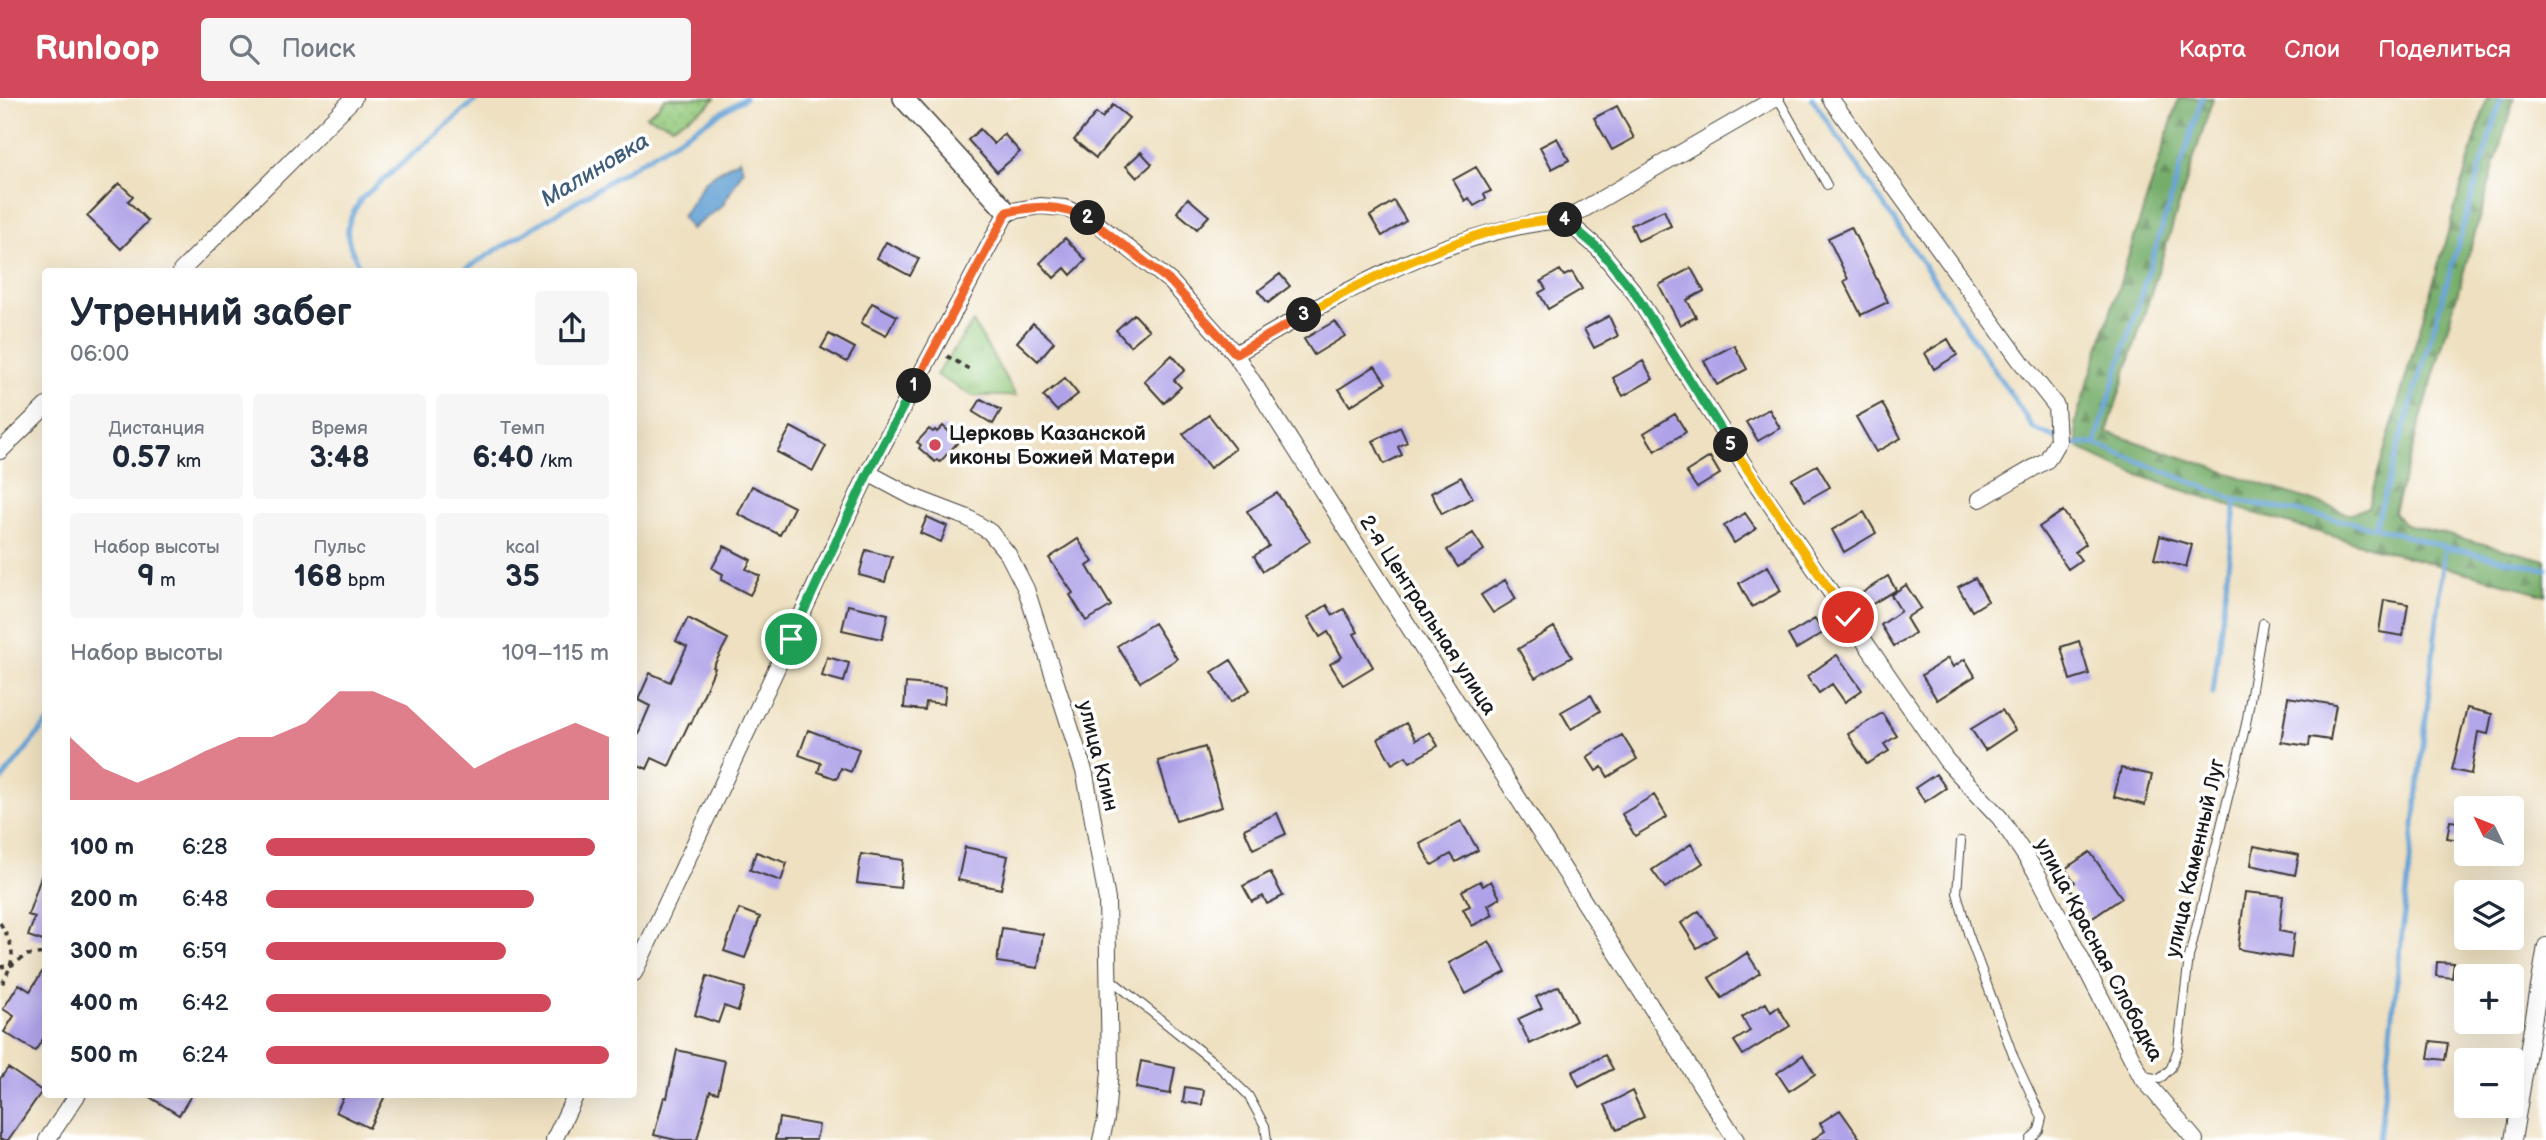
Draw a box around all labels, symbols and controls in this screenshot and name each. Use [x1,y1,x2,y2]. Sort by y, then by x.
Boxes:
search box [201,18,691,81]
text: Runloop [35,29,159,69]
icon: search [225,30,263,68]
text: Поиск [281,34,356,65]
text: Карта [2179,35,2246,64]
text: Слои [2284,35,2340,64]
text: Поделиться [2378,35,2511,64]
water label: Малиновка [536,127,654,213]
pin: 2 [1070,200,1106,236]
pin: 4 [1548,202,1582,238]
text: 2 [1082,206,1093,229]
text: 4 [1559,208,1570,231]
text: Утренний забег [70,291,352,336]
button: share [535,291,609,365]
pin: 3 [1286,298,1322,332]
text: 3 [1298,303,1309,326]
text: 06:00 [70,340,129,368]
pin: 1 [897,368,932,404]
text: 1 [910,374,918,397]
text: Дистанция [108,417,205,440]
text: Время [311,417,368,440]
text: Темп [500,417,545,440]
place label: Церковь Казанской иконы Божией Матери [949,421,1175,470]
pin: 5 [1714,428,1748,462]
text: 5 [1725,433,1736,456]
marker: Церковь Казанской иконы Божией Матери [927,437,943,453]
text: 0.57 [112,440,171,476]
text: 3:48 [309,440,370,476]
text: 6:40 [472,440,534,476]
text: km [171,450,201,473]
text: /km [534,450,573,473]
street label: 2-я Центральная улица [1354,510,1502,720]
text: Набор высоты [93,536,220,559]
text: Пульс [313,536,366,559]
text: kcal [505,536,540,559]
text: 9 [137,559,155,595]
text: 168 [294,559,343,595]
text: 35 [505,559,540,595]
text: m [155,569,176,592]
text: bpm [343,569,385,592]
pin [1818,587,1878,647]
icon: check [1829,598,1867,636]
pin [761,609,821,669]
icon: arrive [772,620,810,658]
text: Набор высоты [70,639,223,667]
text: 109–115 m [502,639,609,667]
street label: улица Клин [1072,698,1124,814]
street label: улица Каменный Луг [2160,756,2230,960]
north arrow [2454,796,2524,866]
map controls [2454,796,2524,1118]
text: 100 m [70,833,134,861]
text: 6:28 [182,833,228,861]
street label: улица Красная Слободка [2030,834,2169,1066]
button: layers [2454,880,2524,950]
text: 200 m [70,885,138,913]
text: 6:48 [182,885,228,913]
text: 300 m [70,937,138,965]
text: 6:59 [182,937,227,965]
button: + [2454,964,2524,1034]
text: 400 m [70,989,138,1017]
text: 6:42 [182,989,228,1017]
text: 500 m [70,1041,138,1069]
text: 6:24 [182,1041,228,1069]
button: − [2454,1048,2524,1118]

